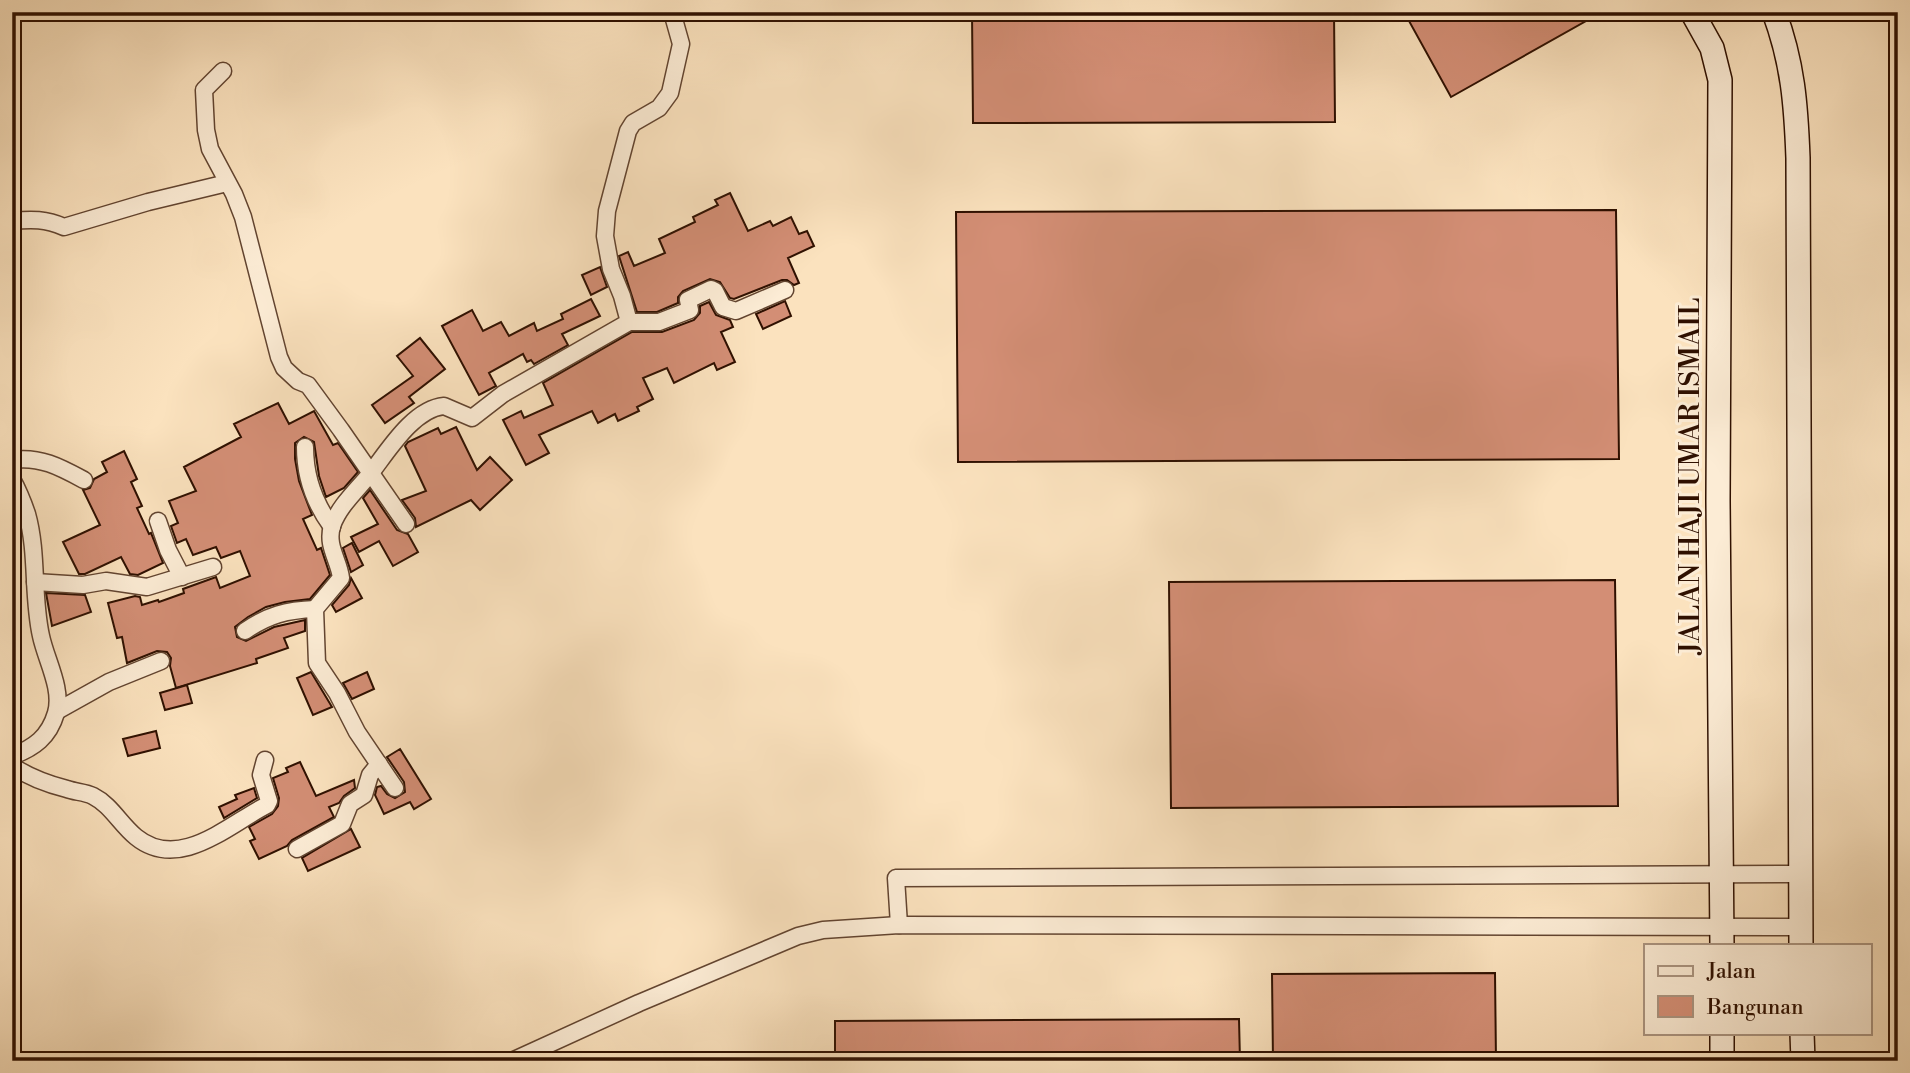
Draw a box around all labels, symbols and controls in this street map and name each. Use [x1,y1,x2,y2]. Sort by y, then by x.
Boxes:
street label: JALAN HAJI UMAR ISMAIL [1673,298,1708,655]
legend [1644,944,1871,1034]
text: Jalan [1706,959,1756,985]
text: Bangunan [1706,995,1804,1021]

